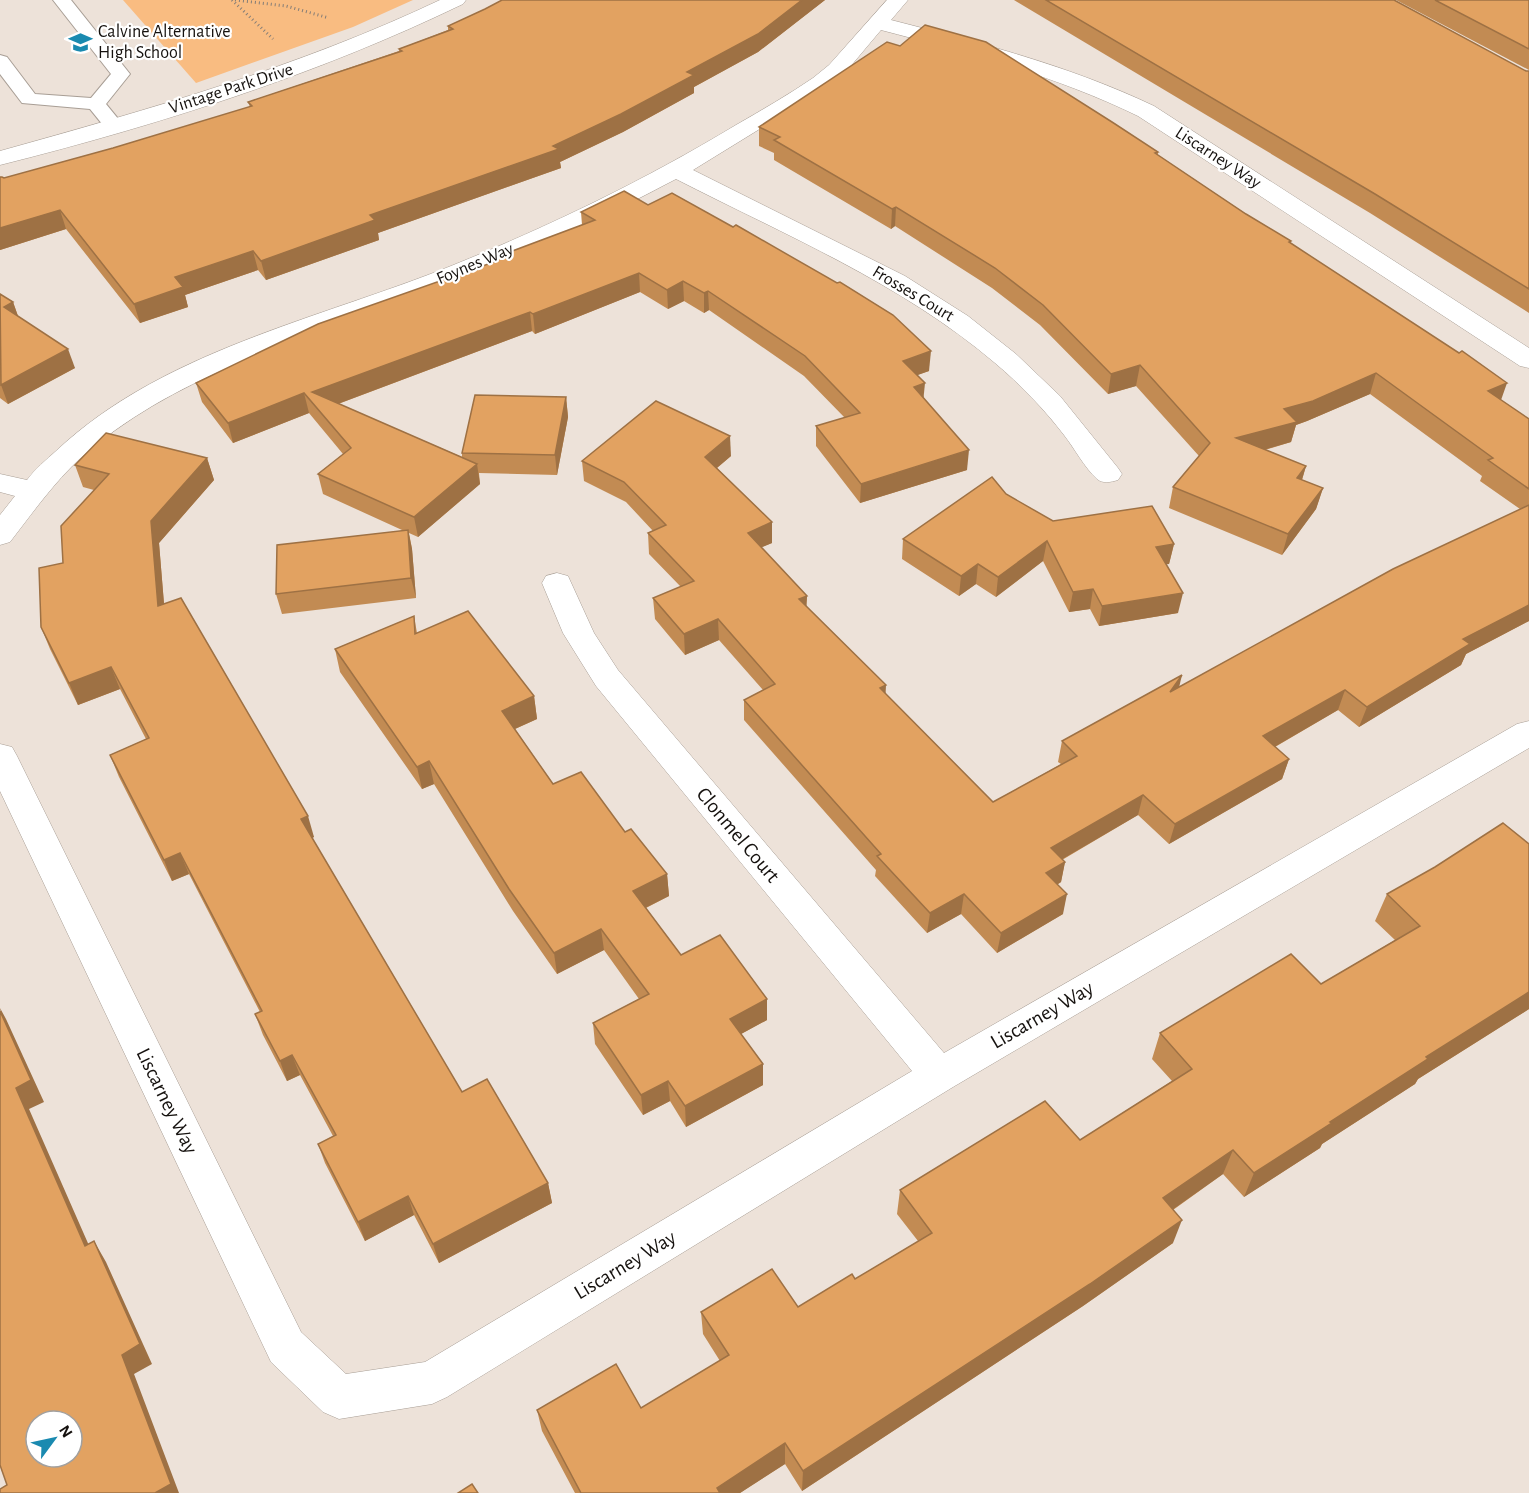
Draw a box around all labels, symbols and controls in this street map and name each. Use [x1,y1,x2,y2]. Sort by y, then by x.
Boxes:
place label: Calvine Alternative High School [98,23,230,62]
school or university icon: Calvine Alternative High School [67,29,93,55]
street label: Vintage Park Drive [167,60,295,118]
street label: Liscarney Way [1172,124,1264,192]
street label: Foynes Way [434,240,516,288]
street label: Frosses Court [869,263,957,325]
street label: Clonmel Court [692,784,784,887]
street label: Liscarney Way [987,977,1097,1053]
street label: Liscarney Way [132,1045,202,1157]
street label: Liscarney Way [570,1226,680,1304]
north arrow [24,1409,84,1469]
text: N [56,1422,75,1440]

